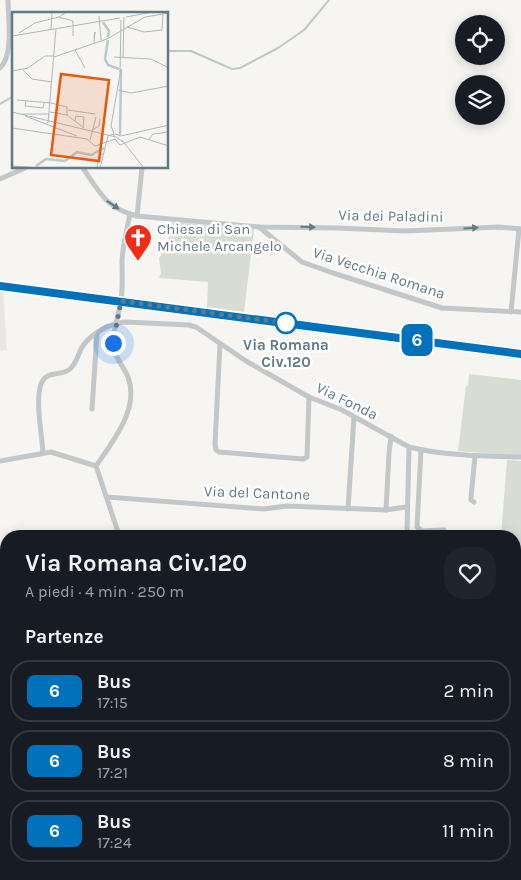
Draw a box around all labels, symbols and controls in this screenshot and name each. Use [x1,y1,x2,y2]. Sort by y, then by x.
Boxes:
inset map [12,12,169,169]
map controls [455,15,505,125]
button: locate [455,15,505,65]
button: layers [455,75,505,125]
one-way arrow [106,200,120,210]
street label: Via dei Paladini [338,206,444,226]
place label: Chiesa di San Michele Arcangelo [157,220,282,255]
church icon: Chiesa di San Michele Arcangelo [123,223,153,262]
one-way arrow [300,223,316,231]
one-way arrow [463,224,479,232]
street label: Via Vecchia Romana [310,243,448,303]
marker: Via Romana Civ.120 [275,312,297,334]
line badge: 6 [401,324,433,356]
text: 6 [412,329,422,351]
your location [101,331,126,356]
place label: Via Romana Civ.120 [243,336,329,371]
street label: Via Fonda [313,378,381,424]
street label: Via del Cantone [204,482,310,504]
button: heart [444,547,496,599]
text: Via Romana Civ.120 [25,549,247,577]
text: A piedi · 4 min · 250 m [25,582,184,601]
text: Partenze [25,626,103,648]
text: Bus [97,671,131,693]
text: 6 [49,680,60,702]
text: 2 min [444,680,494,702]
text: 17:15 [97,693,128,712]
text: Bus [97,741,131,763]
text: 6 [49,750,60,772]
text: 8 min [443,750,494,772]
text: 17:21 [97,763,128,782]
text: Bus [97,811,131,833]
text: 6 [49,820,60,842]
text: 11 min [442,820,494,842]
text: 17:24 [97,833,132,852]

